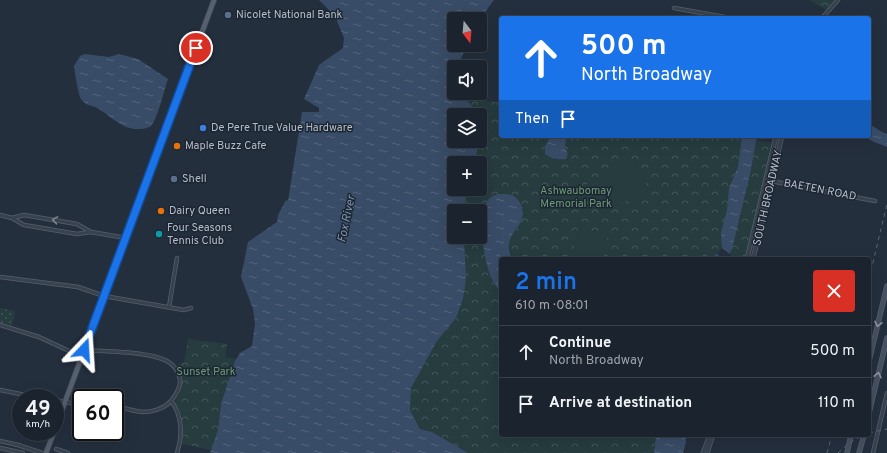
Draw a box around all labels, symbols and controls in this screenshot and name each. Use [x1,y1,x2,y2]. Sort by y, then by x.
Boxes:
place label: Nicolet National Bank [236,8,343,22]
marker: Nicolet National Bank [223,10,233,20]
north arrow [447,12,487,52]
map controls [447,12,487,244]
text: 500 m [581,29,667,65]
pin [179,31,213,65]
icon: ahead [515,32,567,84]
icon: arrive [185,37,207,59]
button: sound [447,60,487,100]
text: North Broadway [581,64,712,87]
button: layers [447,108,487,148]
icon: arrive [557,108,579,130]
text: Then [515,110,549,129]
place label: De Pere True Value Hardware [211,121,353,135]
marker: De Pere True Value Hardware [198,123,208,133]
place label: Maple Buzz Cafe [185,139,266,153]
marker: Maple Buzz Cafe [172,141,182,151]
street label: SOUTH BROADWAY [750,149,786,247]
button: + [447,156,487,196]
place label: Shell [182,172,207,186]
marker: Shell [169,174,179,184]
street label: BAETEN ROAD [783,176,857,204]
park label: Ashwaubomay Memorial Park [540,184,612,211]
water label: Fox River [334,193,360,244]
place label: Dairy Queen [169,204,230,218]
button: − [447,204,487,244]
marker: Dairy Queen [156,206,166,216]
one-way arrow [52,216,58,225]
place label: Four Seasons Tennis Club [167,221,232,248]
marker: Four Seasons Tennis Club [154,229,164,239]
text: 2 min [515,268,577,298]
button: close [813,270,855,312]
text: 610 m · 08:01 [515,298,589,314]
one-way arrow [874,320,883,327]
position arrow [63,329,105,371]
text: Continue [549,334,611,353]
icon: ahead [515,341,537,363]
text: 500 m [810,342,855,361]
text: North Broadway [549,353,644,369]
park label: Sunset Park [176,365,236,379]
one-way arrow [873,372,882,379]
speed limit sign: 60 [72,389,124,441]
icon: arrive [515,393,537,415]
text: Arrive at destination [549,394,692,413]
text: 110 m [818,394,855,413]
text: 49 [25,397,51,423]
text: km/h [26,418,50,431]

